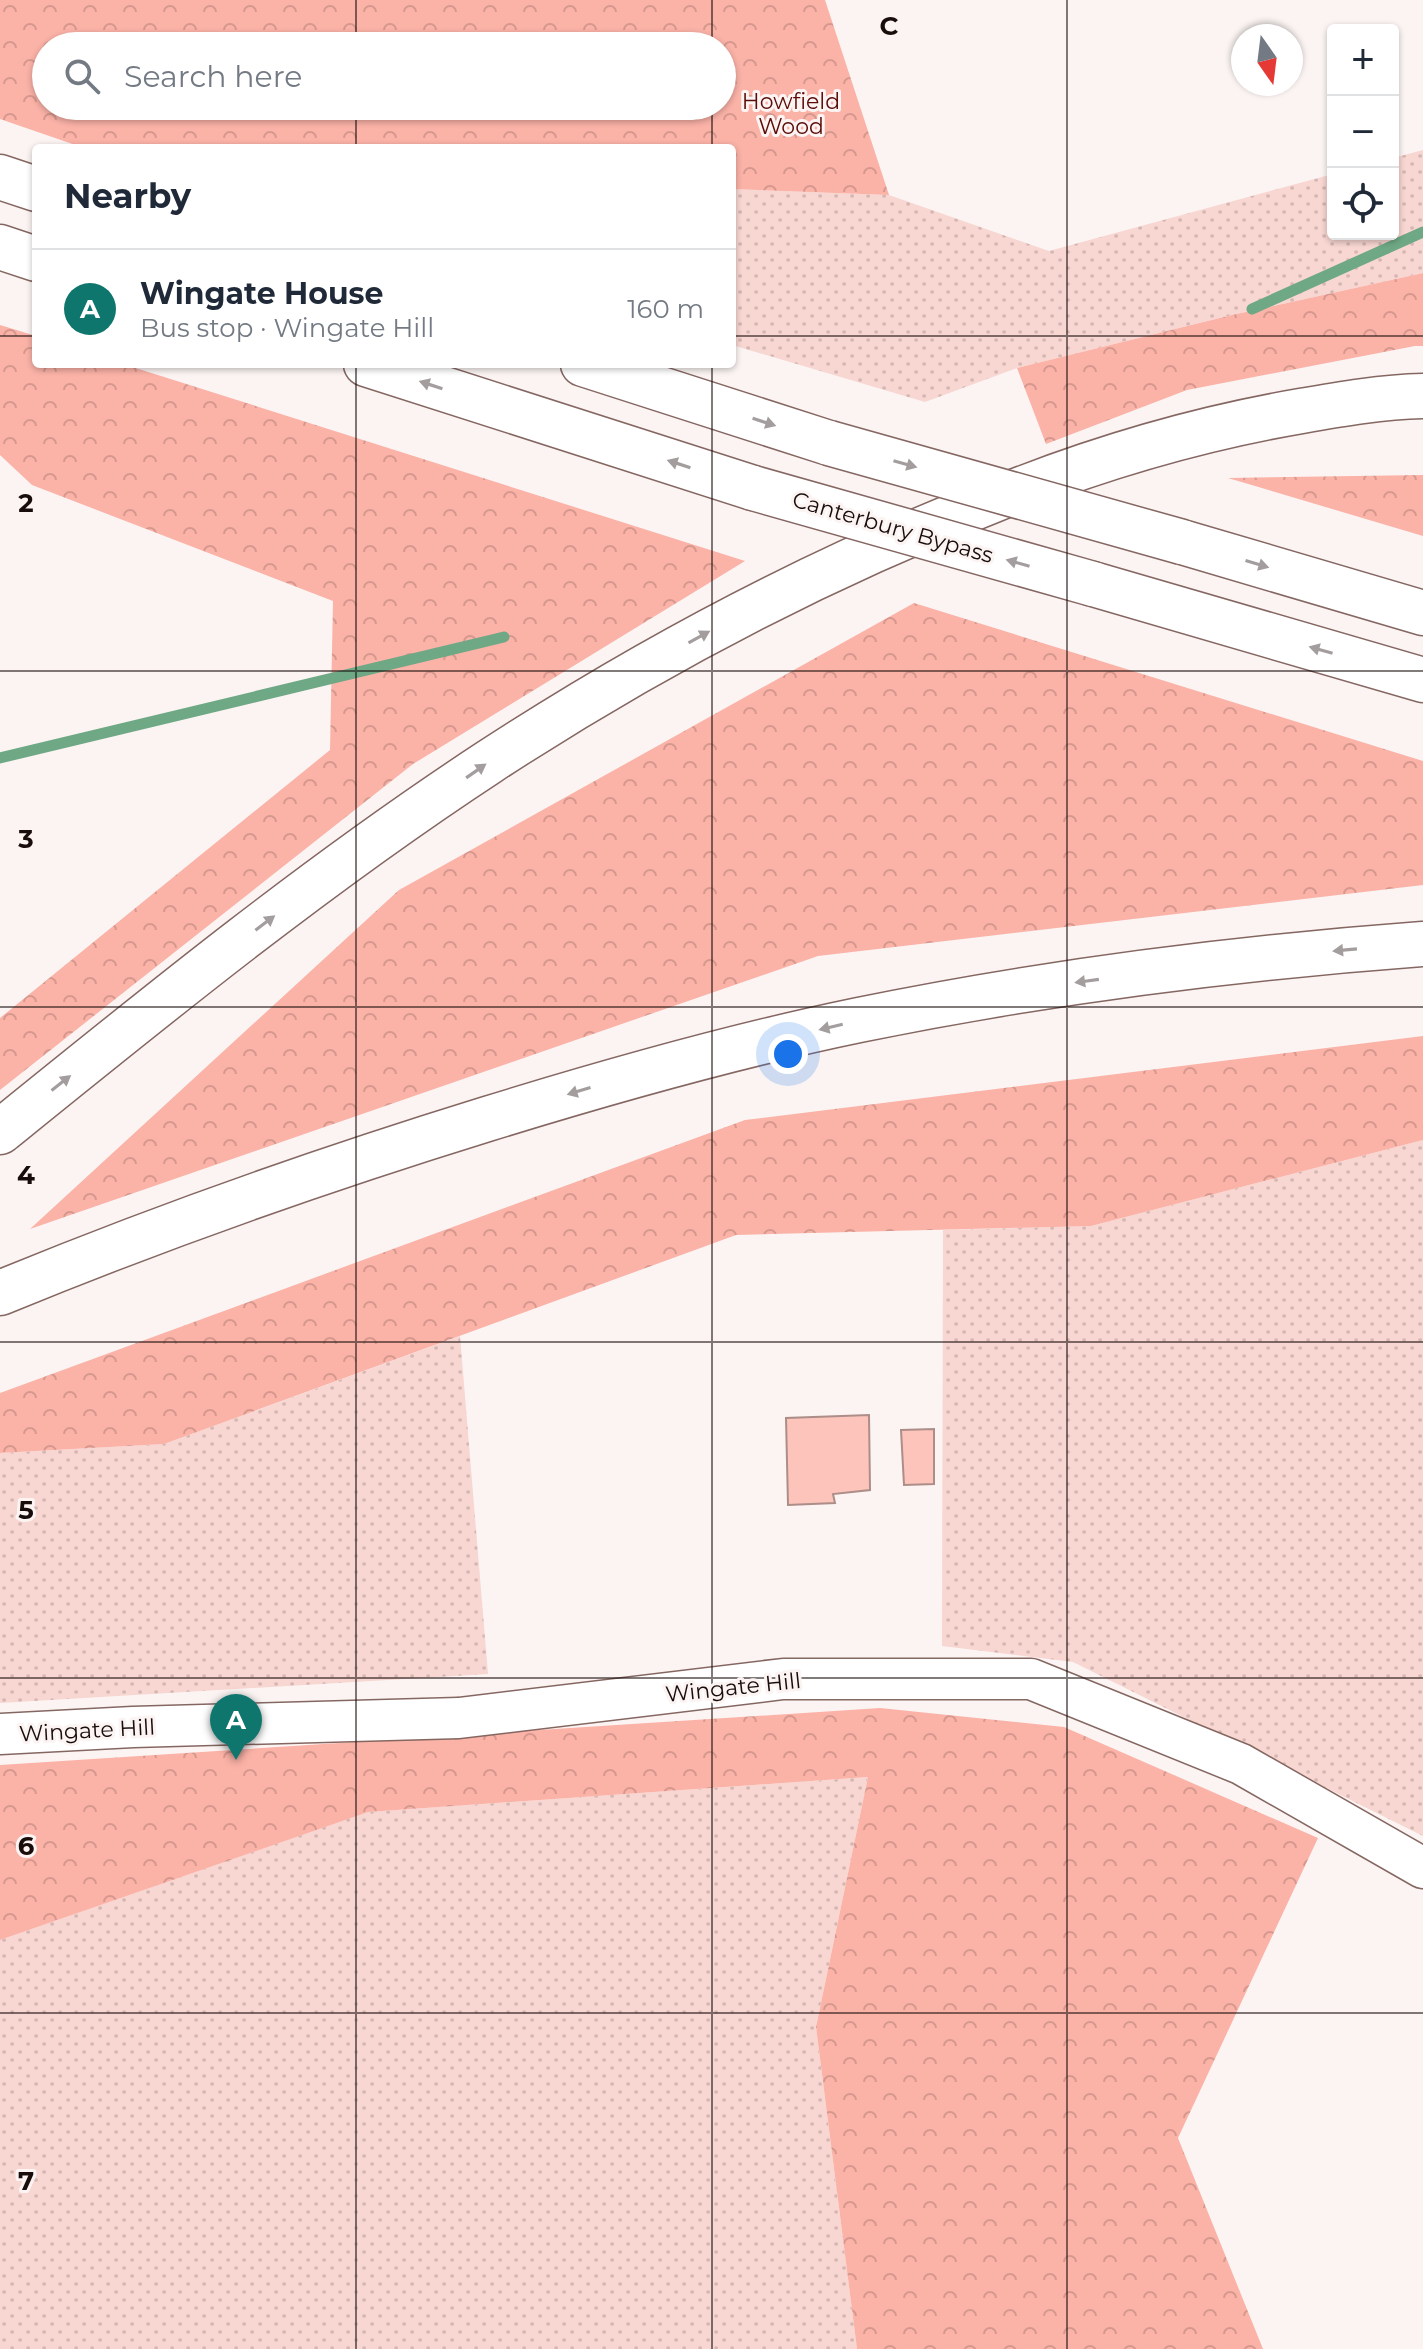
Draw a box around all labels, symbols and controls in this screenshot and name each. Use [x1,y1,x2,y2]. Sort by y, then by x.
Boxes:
text: C [880,10,899,42]
north arrow [1231,24,1303,96]
map controls [1327,24,1399,240]
button: + [1327,24,1399,96]
search box [32,32,736,120]
icon: search [60,54,104,98]
text: Search here [124,58,302,95]
park label: Howfield Wood [742,88,840,140]
button: − [1327,96,1399,168]
button: locate [1327,168,1399,240]
text: Nearby [64,175,191,217]
text: Wingate House [140,275,383,312]
text: A [80,293,100,325]
text: 160 m [627,293,704,325]
text: Bus stop · Wingate Hill [140,312,434,344]
one-way arrow [419,378,443,391]
one-way arrow [752,416,776,429]
one-way arrow [666,457,690,470]
one-way arrow [893,458,917,471]
street label: Canterbury Bypass [789,486,997,569]
text: 2 [18,487,34,519]
one-way arrow [1006,556,1030,569]
one-way arrow [1245,558,1269,571]
one-way arrow [688,630,710,644]
one-way arrow [1309,643,1333,656]
one-way arrow [466,764,487,779]
text: 3 [17,823,34,855]
one-way arrow [255,915,276,931]
one-way arrow [1332,944,1357,957]
one-way arrow [1074,975,1099,988]
one-way arrow [819,1021,844,1033]
your location [768,1034,808,1074]
one-way arrow [51,1076,71,1092]
one-way arrow [567,1085,591,1098]
text: 4 [17,1159,35,1191]
text: 5 [18,1494,34,1526]
street label: Wingate Hill [664,1667,802,1708]
pin: A [210,1694,262,1760]
street label: Wingate Hill [18,1713,156,1748]
text: 6 [18,1830,35,1862]
text: 7 [18,2165,34,2197]

